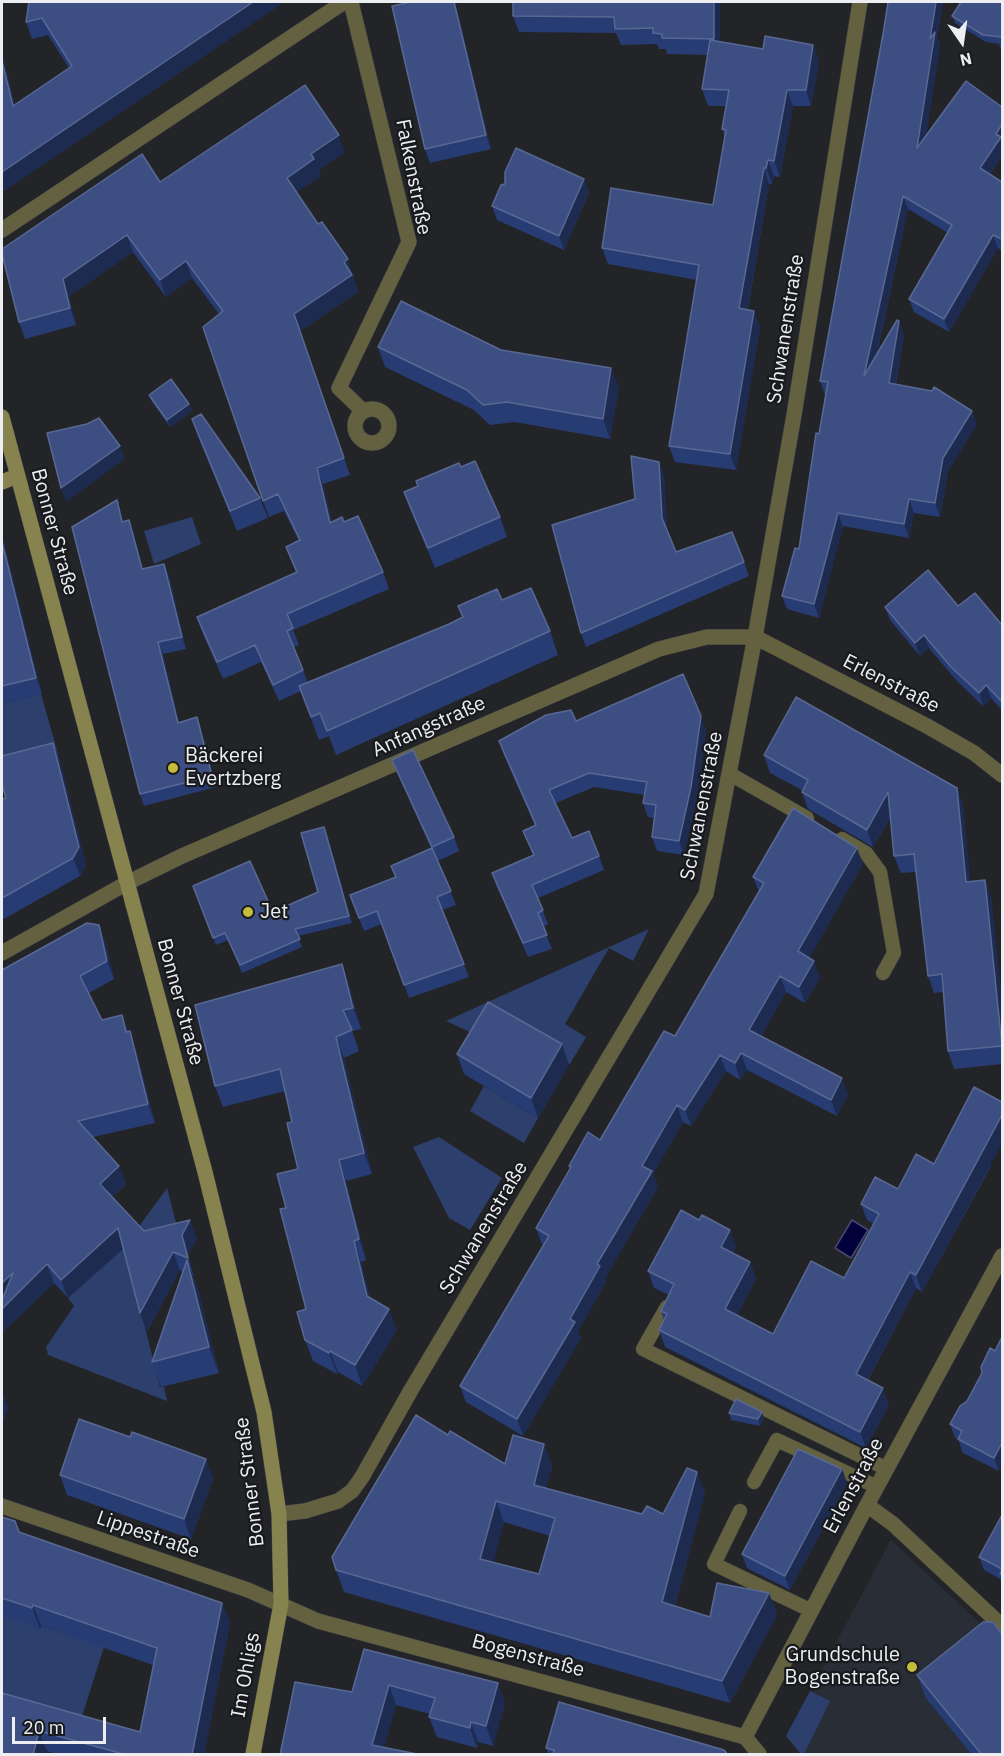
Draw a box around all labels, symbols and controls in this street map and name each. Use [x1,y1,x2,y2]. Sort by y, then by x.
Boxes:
north arrow [932,12,992,72]
text: N [958,48,974,71]
street label: Falkenstraße [390,117,436,237]
street label: Schwanenstraße [762,253,810,405]
street label: Bonner Straße [26,466,82,598]
street label: Erlenstraße [839,649,943,719]
street label: Anfangstraße [369,691,489,763]
street label: Schwanenstraße [676,730,728,882]
place label: Bäckerei Evertzberg [185,744,281,791]
marker: Bäckerei Evertzberg [166,761,180,775]
place label: Jet [260,900,288,924]
marker: Jet [241,905,255,919]
street label: Bonner Straße [152,936,208,1068]
street label: Schwanenstraße [435,1157,533,1299]
street label: Bonner Straße [230,1416,270,1548]
street label: Erlenstraße [819,1434,889,1538]
street label: Lippestraße [93,1506,203,1564]
street label: Bogenstraße [469,1629,587,1683]
street label: Im Ohligs [227,1630,265,1720]
place label: Grundschule Bogenstraße [785,1643,900,1690]
marker: Grundschule Bogenstraße [905,1660,919,1674]
scale bar [15,1705,110,1743]
text: 20 m [23,1716,65,1739]

